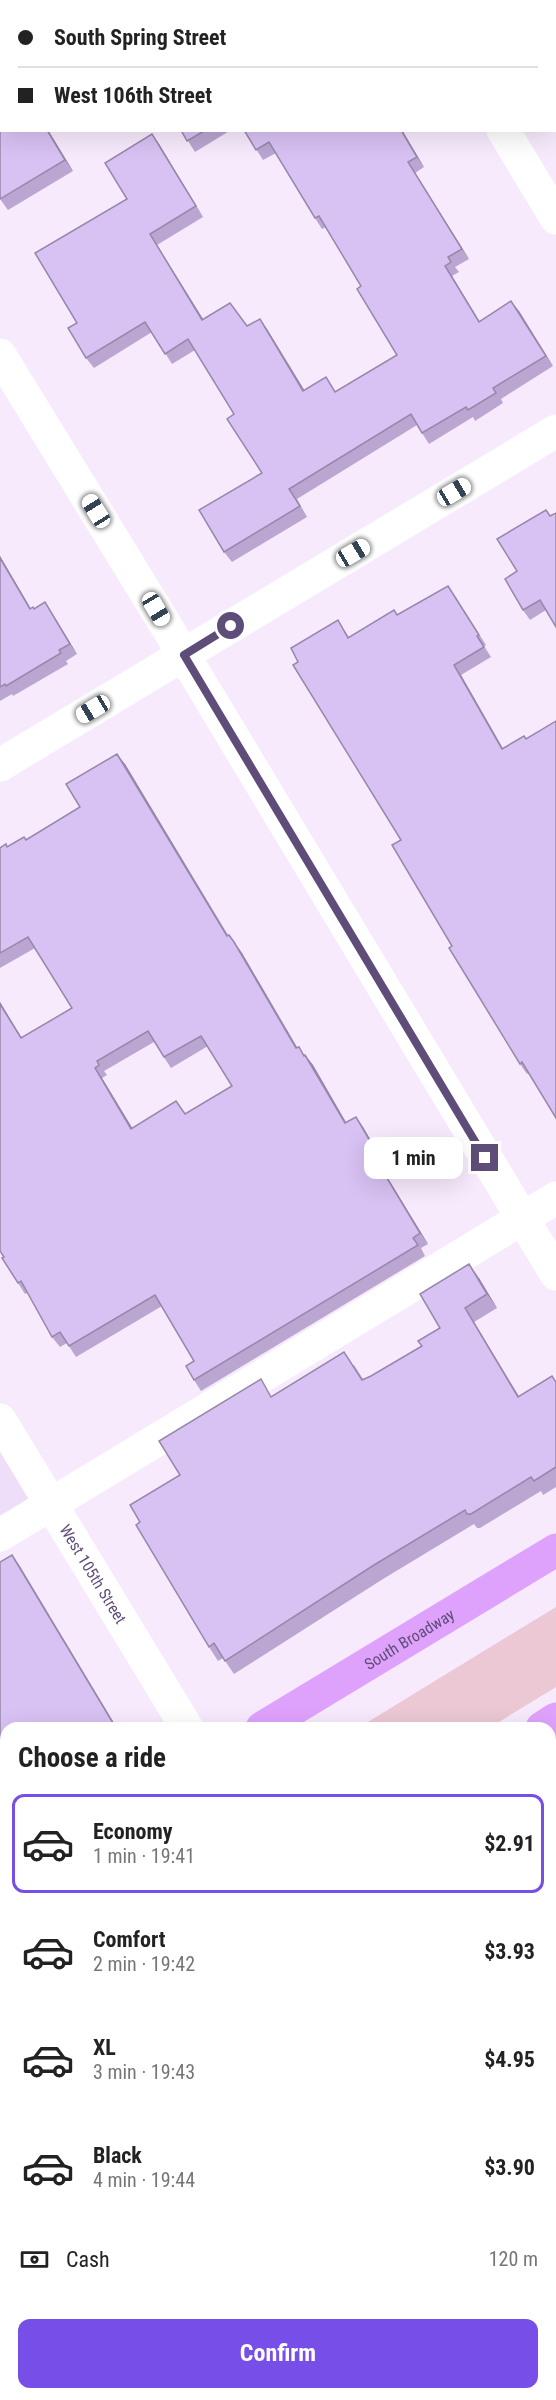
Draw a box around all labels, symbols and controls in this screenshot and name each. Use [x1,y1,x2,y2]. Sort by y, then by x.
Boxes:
text: South Spring Street [54,25,226,50]
text: West 106th Street [54,83,212,108]
car [434,475,474,509]
car [79,491,113,531]
car [333,536,373,570]
car [139,589,173,629]
route start [217,612,244,639]
car [73,692,113,726]
callout: 1 min [365,1137,464,1179]
route end [471,1144,498,1171]
text: 1 min [391,1146,436,1170]
street label: West 105th Street [56,1521,130,1627]
street label: South Broadway [361,1605,458,1674]
text: Choose a ride [18,1742,166,1774]
icon: car [21,1817,75,1871]
text: Economy [93,1819,173,1844]
text: $2.91 [484,1831,535,1856]
text: 1 min · 19:41 [93,1844,195,1868]
icon: car [21,1925,75,1979]
text: Comfort [93,1927,166,1952]
text: $3.93 [484,1939,535,1964]
text: 2 min · 19:42 [93,1952,195,1976]
icon: car [21,2033,75,2087]
text: XL [93,2035,116,2060]
text: $4.95 [484,2047,535,2072]
text: 3 min · 19:43 [93,2060,195,2084]
icon: car [21,2141,75,2195]
text: Black [93,2143,142,2168]
text: $3.90 [484,2155,535,2180]
text: 4 min · 19:44 [93,2168,195,2192]
icon: cash [18,2243,51,2276]
text: Cash [66,2247,110,2272]
text: 120 m [489,2247,538,2271]
button: Confirm [18,2319,538,2388]

